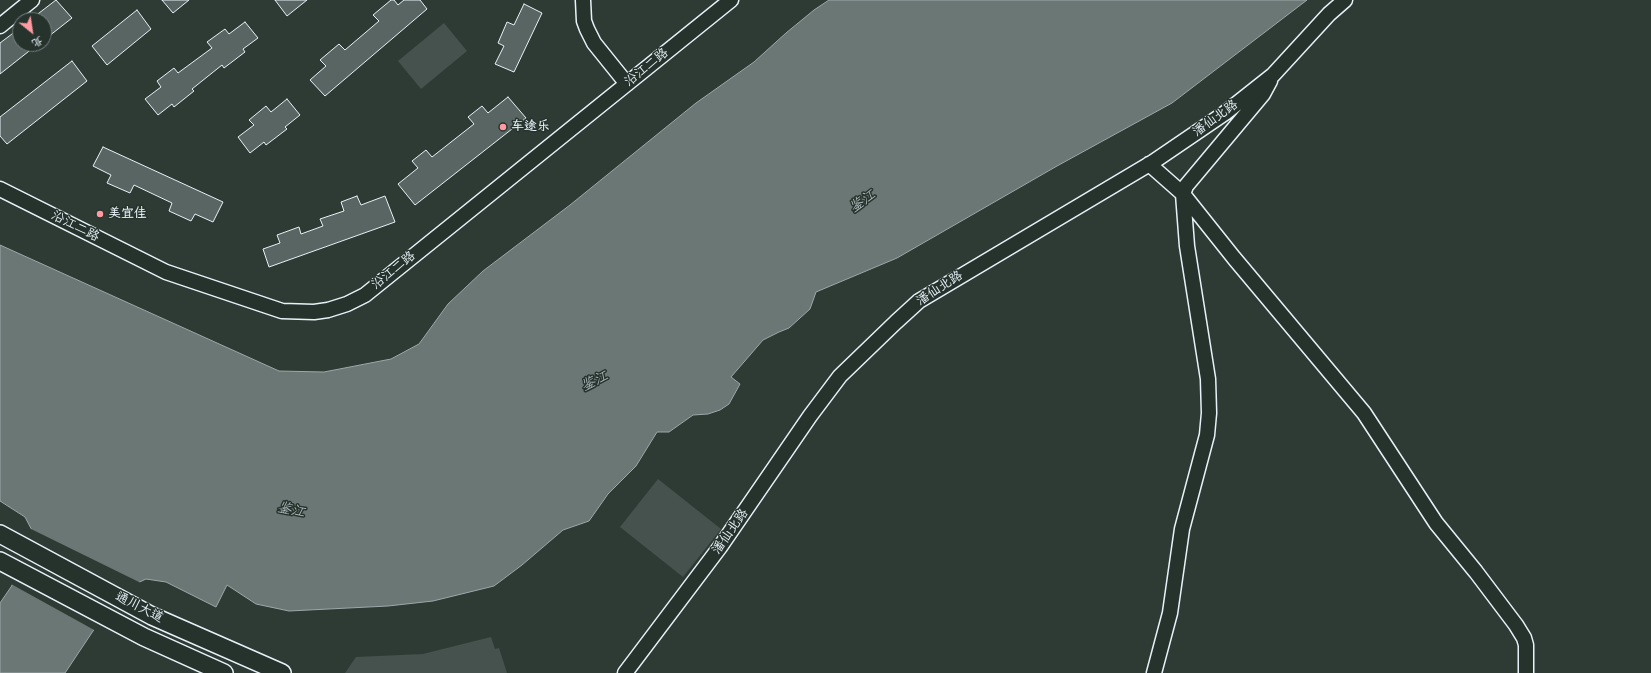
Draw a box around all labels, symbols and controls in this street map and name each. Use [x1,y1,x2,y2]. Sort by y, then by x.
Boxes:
north arrow [12,12,52,52]
text: 北 [29,33,46,51]
street label: 沿江二路 [622,46,672,90]
street label: 潘仙北路 [1190,97,1242,141]
place label: 车途乐 [511,119,550,135]
marker: 车途乐 [498,122,508,132]
water label: 鉴江 [847,187,879,217]
place label: 美宜佳 [108,206,147,222]
street label: 沿江二路 [48,208,102,246]
marker: 美宜佳 [95,209,105,219]
street label: 沿江二路 [369,249,419,293]
street label: 潘仙北路 [914,268,966,310]
water label: 鉴江 [579,368,611,396]
water label: 鉴江 [275,500,307,522]
street label: 潘仙北路 [710,506,752,558]
street label: 通川大道 [112,589,166,627]

